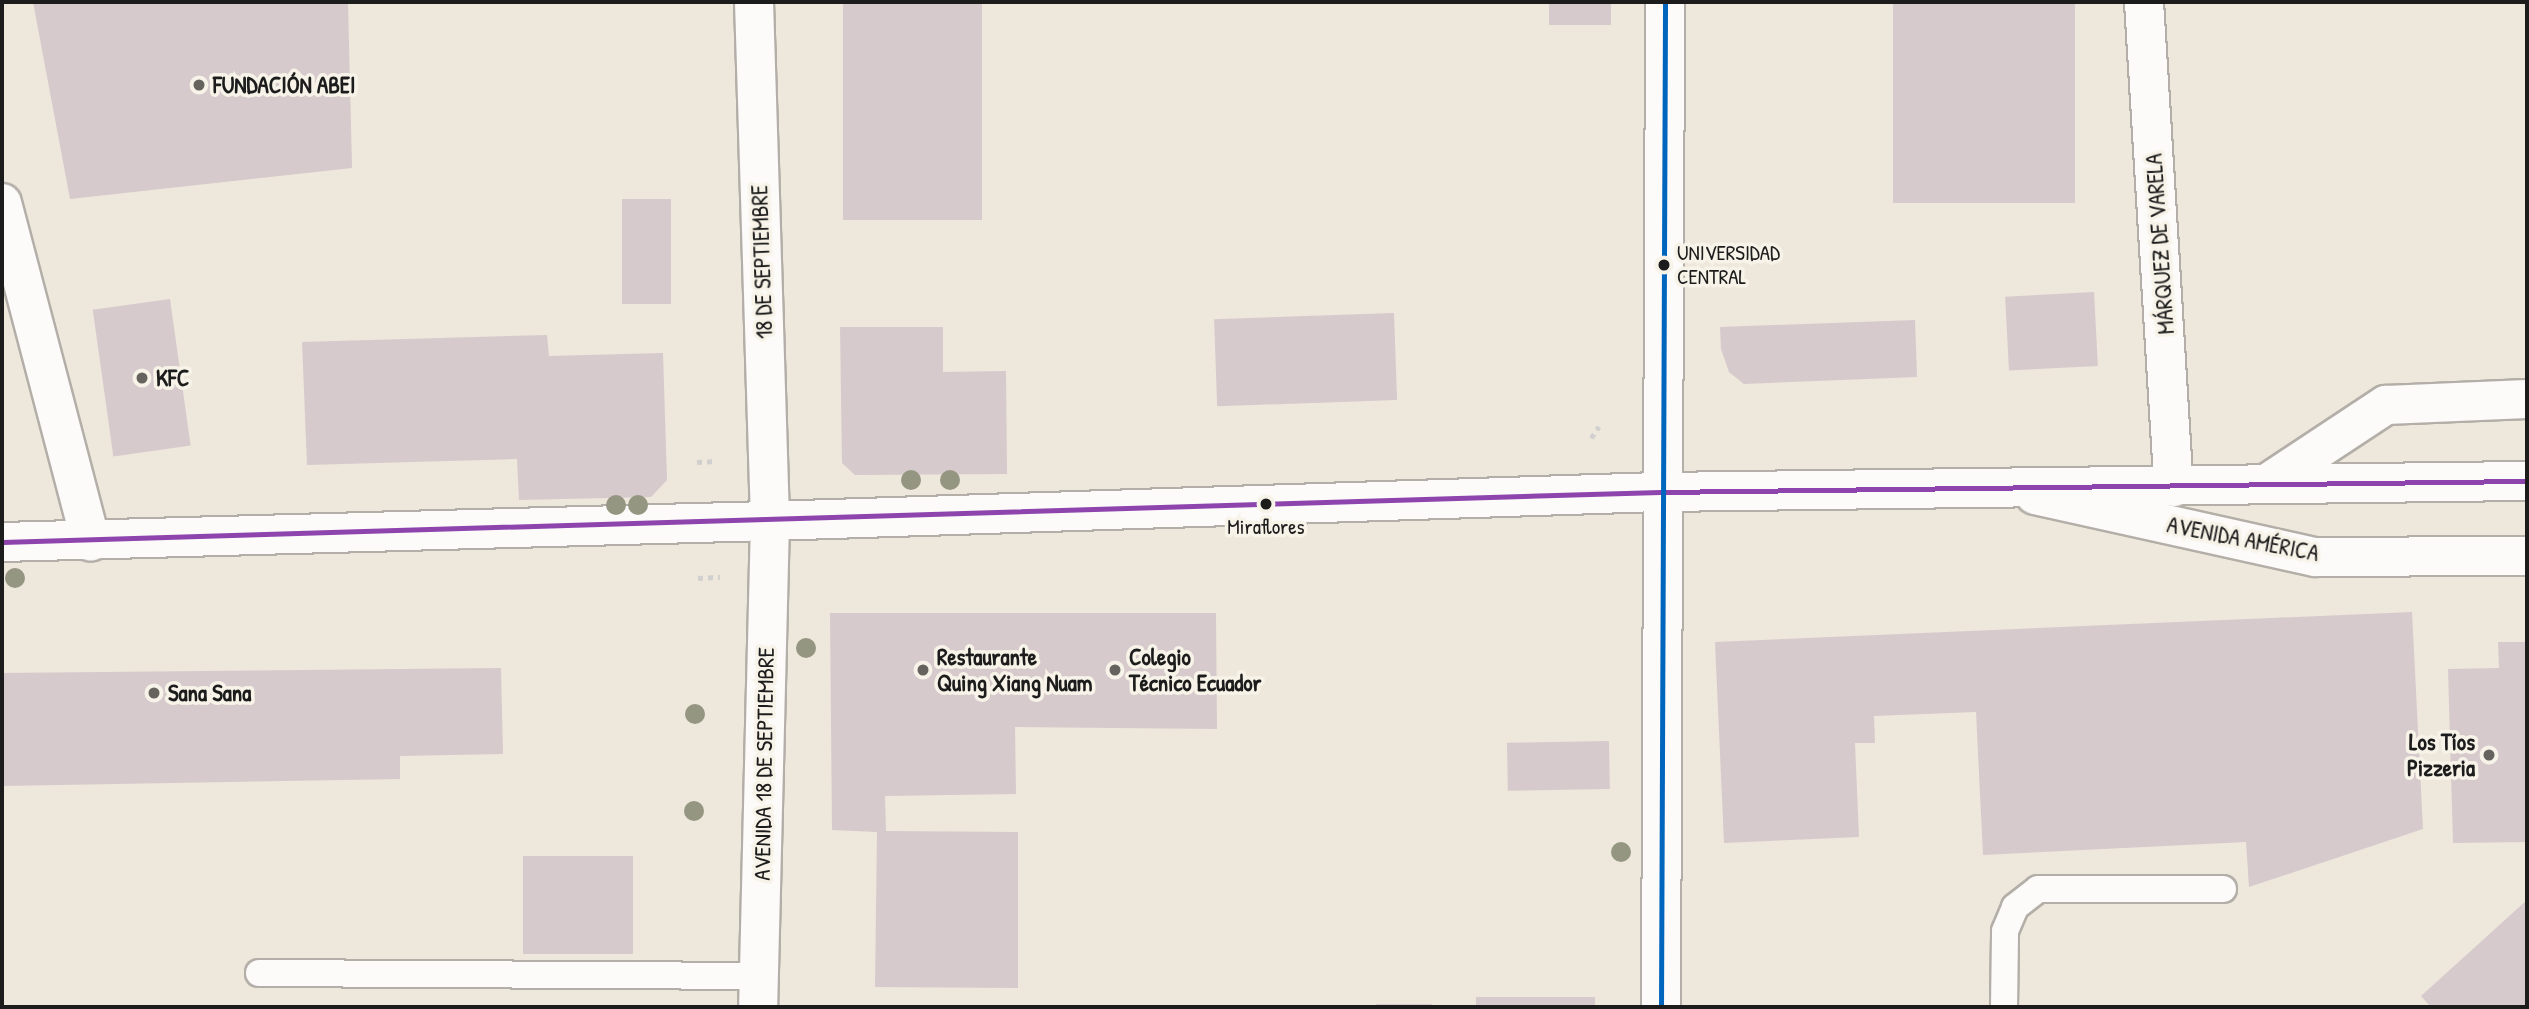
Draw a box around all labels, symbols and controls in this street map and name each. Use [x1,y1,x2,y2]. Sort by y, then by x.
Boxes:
place label: FUNDACIÓN ABEI [213,71,355,99]
marker: FUNDACIÓN ABEI [191,77,207,93]
street label: MÁRQUEZ DE VARELA [2140,153,2180,335]
street label: 18 DE SEPTIEMBRE [746,185,778,339]
place label: UNIVERSIDAD CENTRAL [1677,240,1780,290]
marker: UNIVERSIDAD CENTRAL [1657,258,1671,272]
place label: KFC [156,364,189,392]
marker: KFC [134,370,150,386]
marker: Miraflores [1259,497,1273,511]
street label: AVENIDA AMÉRICA [2165,511,2321,567]
place label: Miraflores [1227,514,1305,540]
place label: Restaurante Quing Xiang Nuam [937,643,1092,697]
place label: Colegio Técnico Ecuador [1129,643,1261,697]
street label: AVENIDA 18 DE SEPTIEMBRE [748,647,780,881]
marker: Restaurante Quing Xiang Nuam [915,662,931,678]
marker: Colegio Técnico Ecuador [1107,662,1123,678]
place label: Sana Sana [168,679,251,707]
marker: Sana Sana [146,685,162,701]
place label: Los Tíos Pizzeria [2407,728,2475,782]
marker: Los Tíos Pizzeria [2481,747,2497,763]

